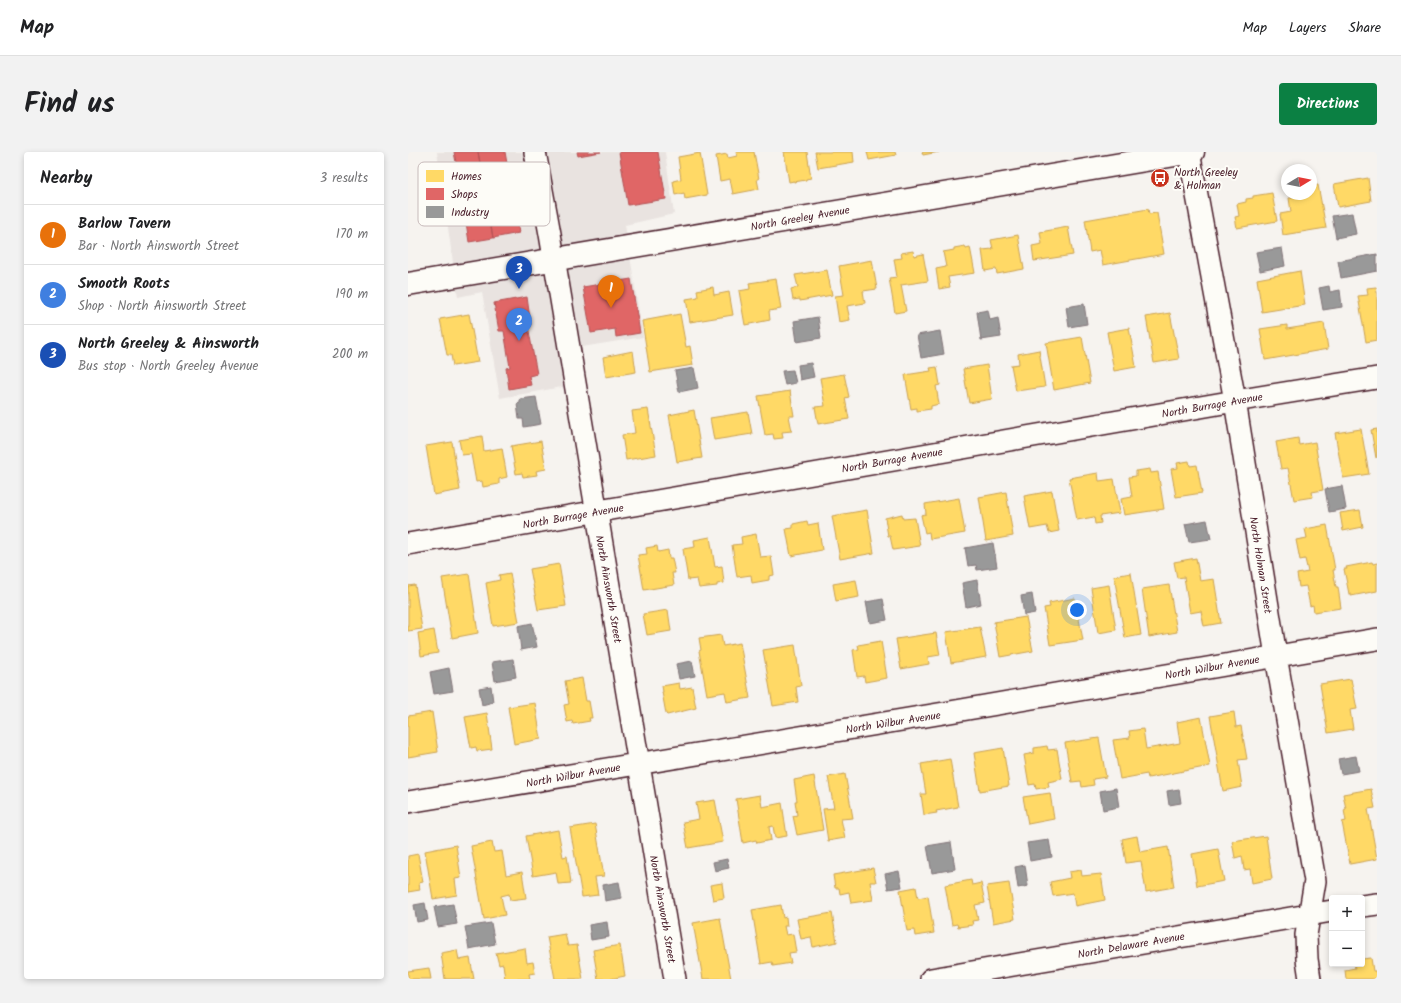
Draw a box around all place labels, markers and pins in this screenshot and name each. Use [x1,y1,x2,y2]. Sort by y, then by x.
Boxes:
place label: North Greeley & Holman [1174,164,1239,195]
bus stop icon: North Greeley & Holman [1149,167,1171,189]
pin: 3 [506,256,532,289]
pin: 1 [598,275,624,308]
pin: 2 [506,308,532,341]

